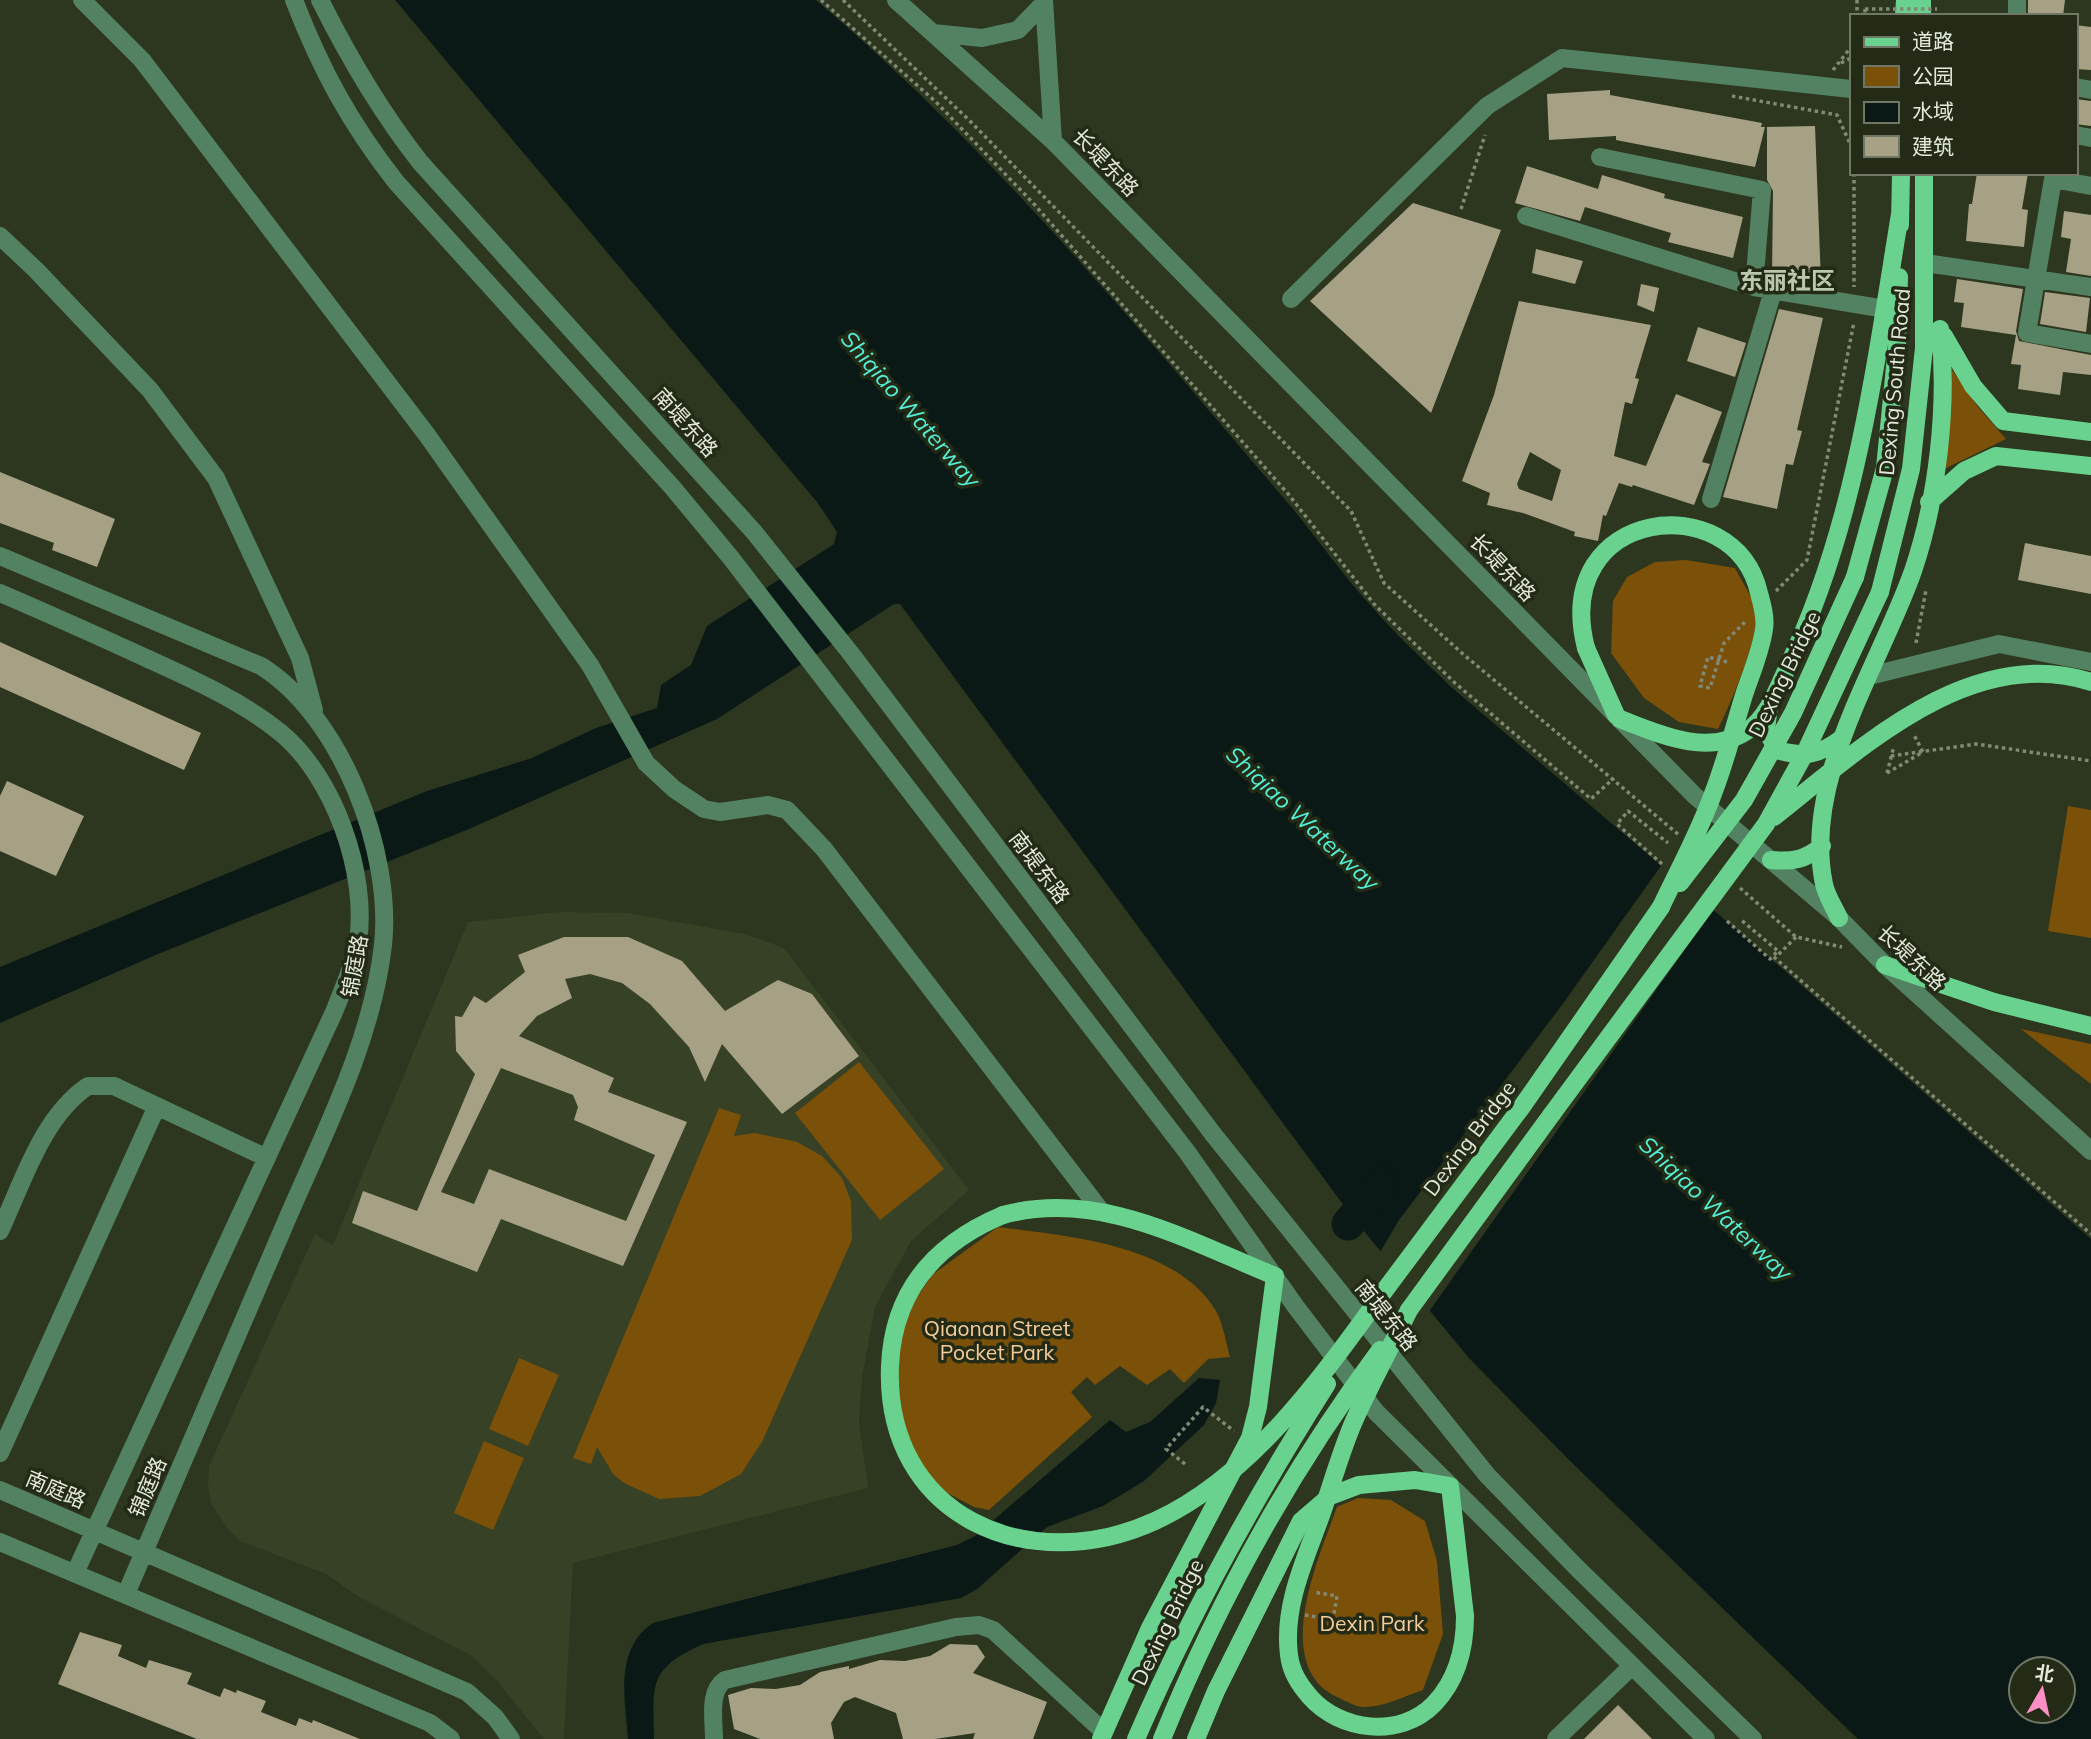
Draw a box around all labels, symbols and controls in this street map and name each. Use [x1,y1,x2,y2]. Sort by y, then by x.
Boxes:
legend [1850,14,2077,175]
text: 道路 [1912,28,1954,54]
text: 公园 [1912,63,1954,89]
text: 水域 [1912,98,1954,124]
street label: 长堤东路 [1067,123,1145,201]
text: 建筑 [1912,133,1954,159]
district label: 东丽社区 [1739,265,1835,295]
street label: Dexing South Road [1873,287,1915,477]
water label: Shiqiao Waterway [835,325,988,494]
street label: 南堤东路 [648,382,724,462]
street label: 长堤东路 [1464,528,1542,606]
street label: Dexing Bridge [1742,607,1826,741]
water label: Shiqiao Waterway [1220,740,1386,897]
street label: 南堤东路 [1004,826,1076,908]
street label: 长堤东路 [1872,919,1952,995]
street label: 锦庭路 [336,933,372,999]
street label: Dexing Bridge [1417,1075,1521,1201]
water label: Shiqiao Waterway [1633,1130,1799,1287]
street label: 南堤东路 [1350,1274,1424,1356]
park label: Qiaonan Street Pocket Park [924,1315,1070,1365]
street label: 锦庭路 [123,1453,171,1521]
street label: 南庭路 [22,1465,90,1513]
street label: Dexing Bridge [1125,1555,1209,1689]
park label: Dexin Park [1319,1610,1425,1636]
north arrow [2007,1655,2077,1725]
text: 北 [2033,1660,2056,1687]

